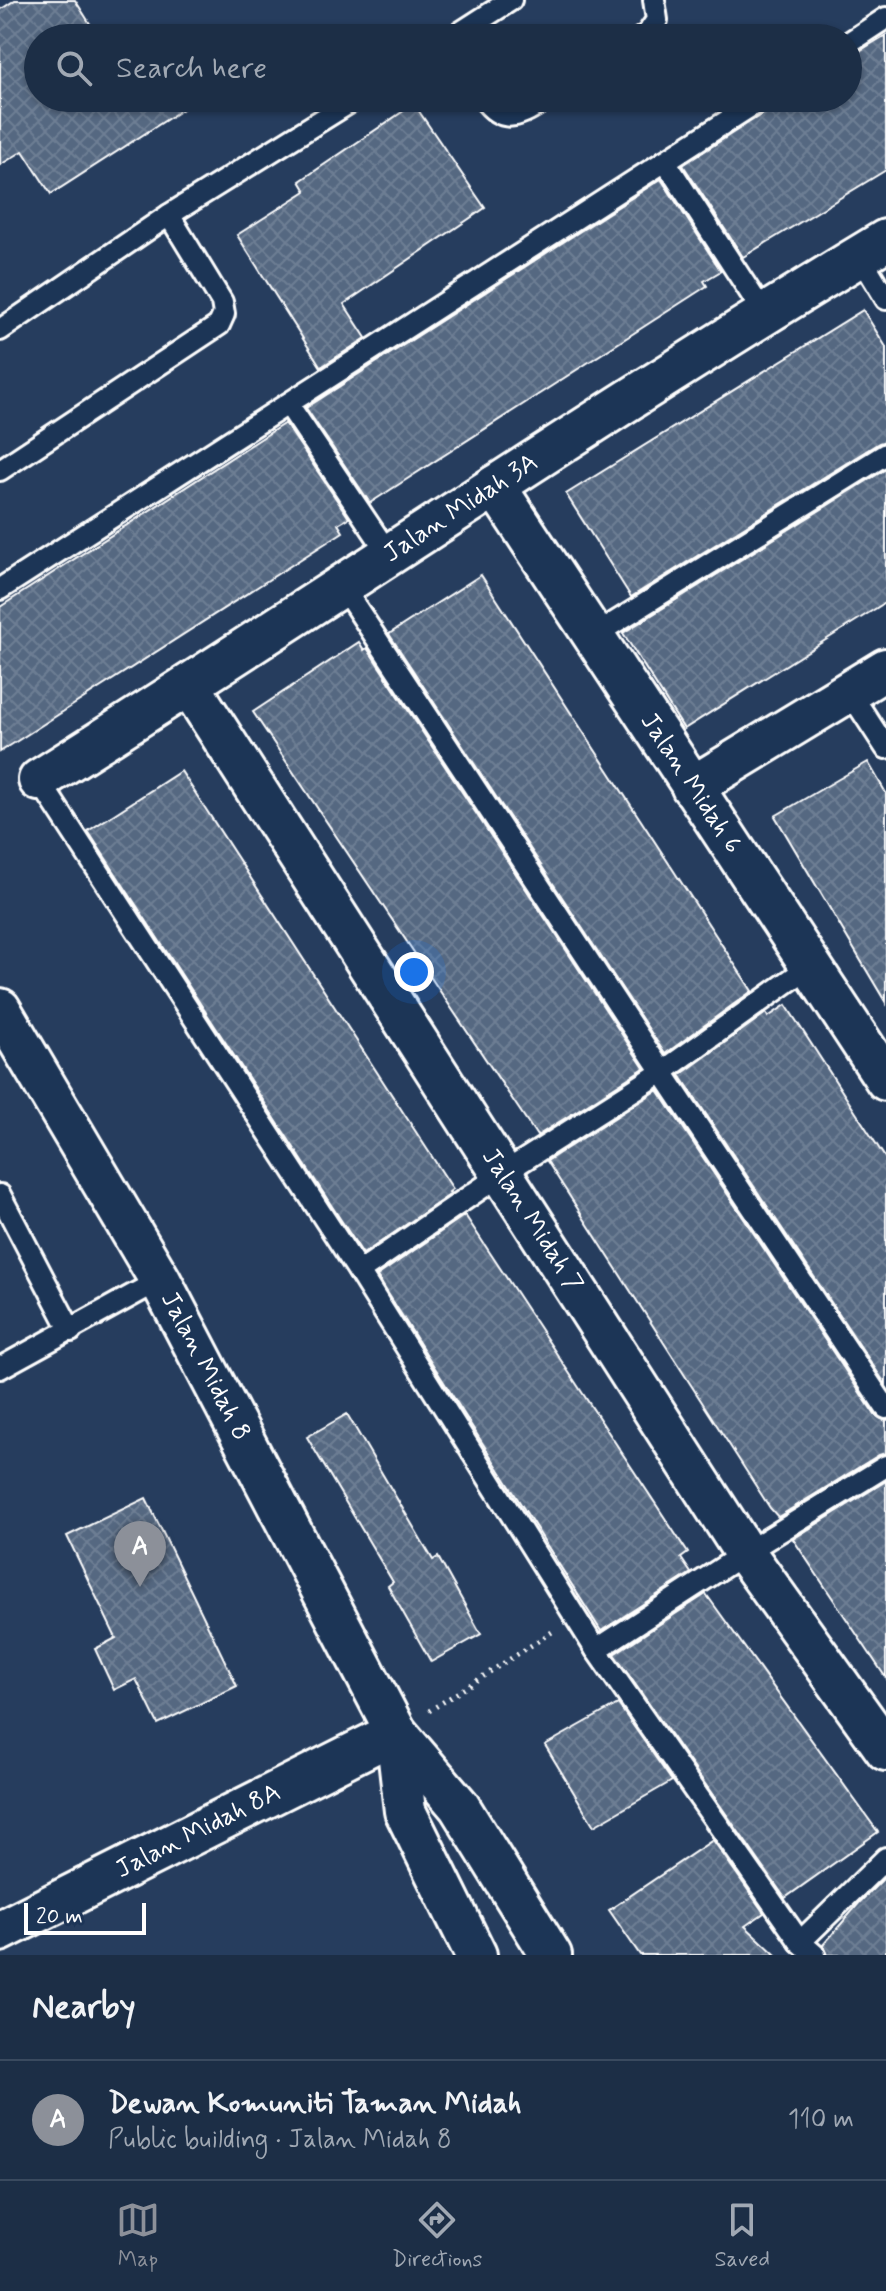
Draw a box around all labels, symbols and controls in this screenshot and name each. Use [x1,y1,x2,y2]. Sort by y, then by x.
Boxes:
search box [24,24,862,112]
icon: search [52,46,96,90]
text: Search here [116,49,267,88]
street label: Jalan Midah 3A [377,446,545,571]
street label: Jalan Midah 6 [632,706,750,860]
your location [394,952,434,992]
street label: Jalan Midah 7 [473,1142,591,1299]
street label: Jalan Midah 8 [152,1286,258,1447]
pin: A [114,1521,166,1587]
street label: Jalan Midah 8A [110,1776,287,1887]
scale bar [24,1899,146,1935]
text: 20 m [36,1903,83,1931]
text: Nearby [32,1985,136,2030]
text: Dewan Komuniti Taman Midah [108,2084,522,2123]
text: A [49,2103,67,2137]
text: 110 m [788,2103,854,2137]
text: Public building · Jalan Midah 8 [108,2123,452,2157]
tab: Map [116,2198,160,2274]
tab: Directions [392,2198,482,2274]
tab: Saved [714,2198,770,2274]

